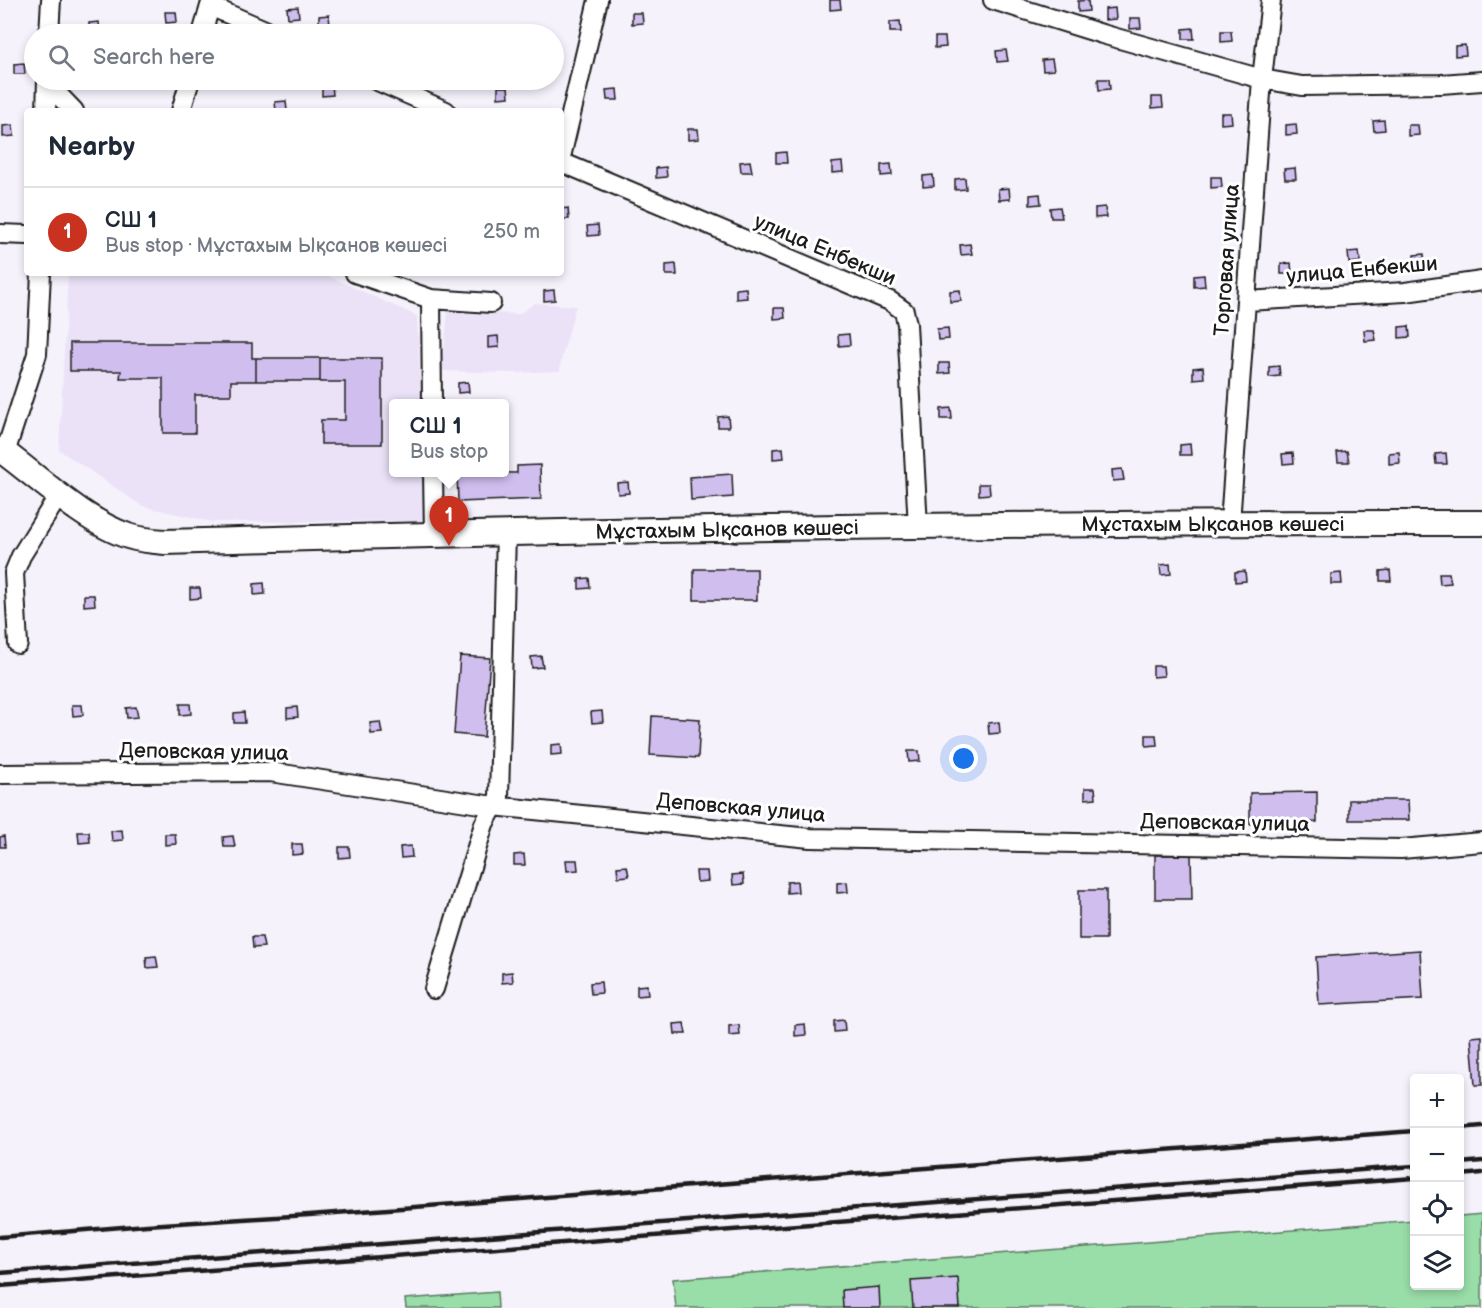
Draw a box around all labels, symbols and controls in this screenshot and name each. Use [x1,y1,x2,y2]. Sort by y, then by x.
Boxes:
search box [24,24,564,90]
icon: search [45,41,78,74]
text: Search here [93,44,215,71]
text: Nearby [48,132,135,163]
street label: Торговая улица [1209,182,1245,337]
text: СШ 1 [105,207,157,234]
street label: улица Енбекши [750,209,900,291]
text: 1 [63,220,72,244]
text: 250 m [483,220,540,244]
text: Bus stop · Мұстахым Ықсанов көшесі [105,234,447,258]
street label: улица Енбекши [1285,251,1439,289]
popup [389,399,509,477]
text: СШ 1 [410,413,462,440]
text: Bus stop [410,440,488,464]
pin: 1 [430,496,468,546]
street label: Мұстахым Ықсанов көшесі [1081,512,1345,537]
street label: Мұстахым Ықсанов көшесі [595,515,859,545]
street label: Деповская улица [119,738,290,766]
your location [949,744,978,773]
street label: Деповская улица [655,788,827,828]
street label: Деповская улица [1140,809,1311,837]
map controls [1410,1074,1464,1290]
button: + [1410,1074,1464,1128]
button: − [1410,1128,1464,1182]
button: locate [1410,1182,1464,1236]
button: layers [1410,1236,1464,1290]

